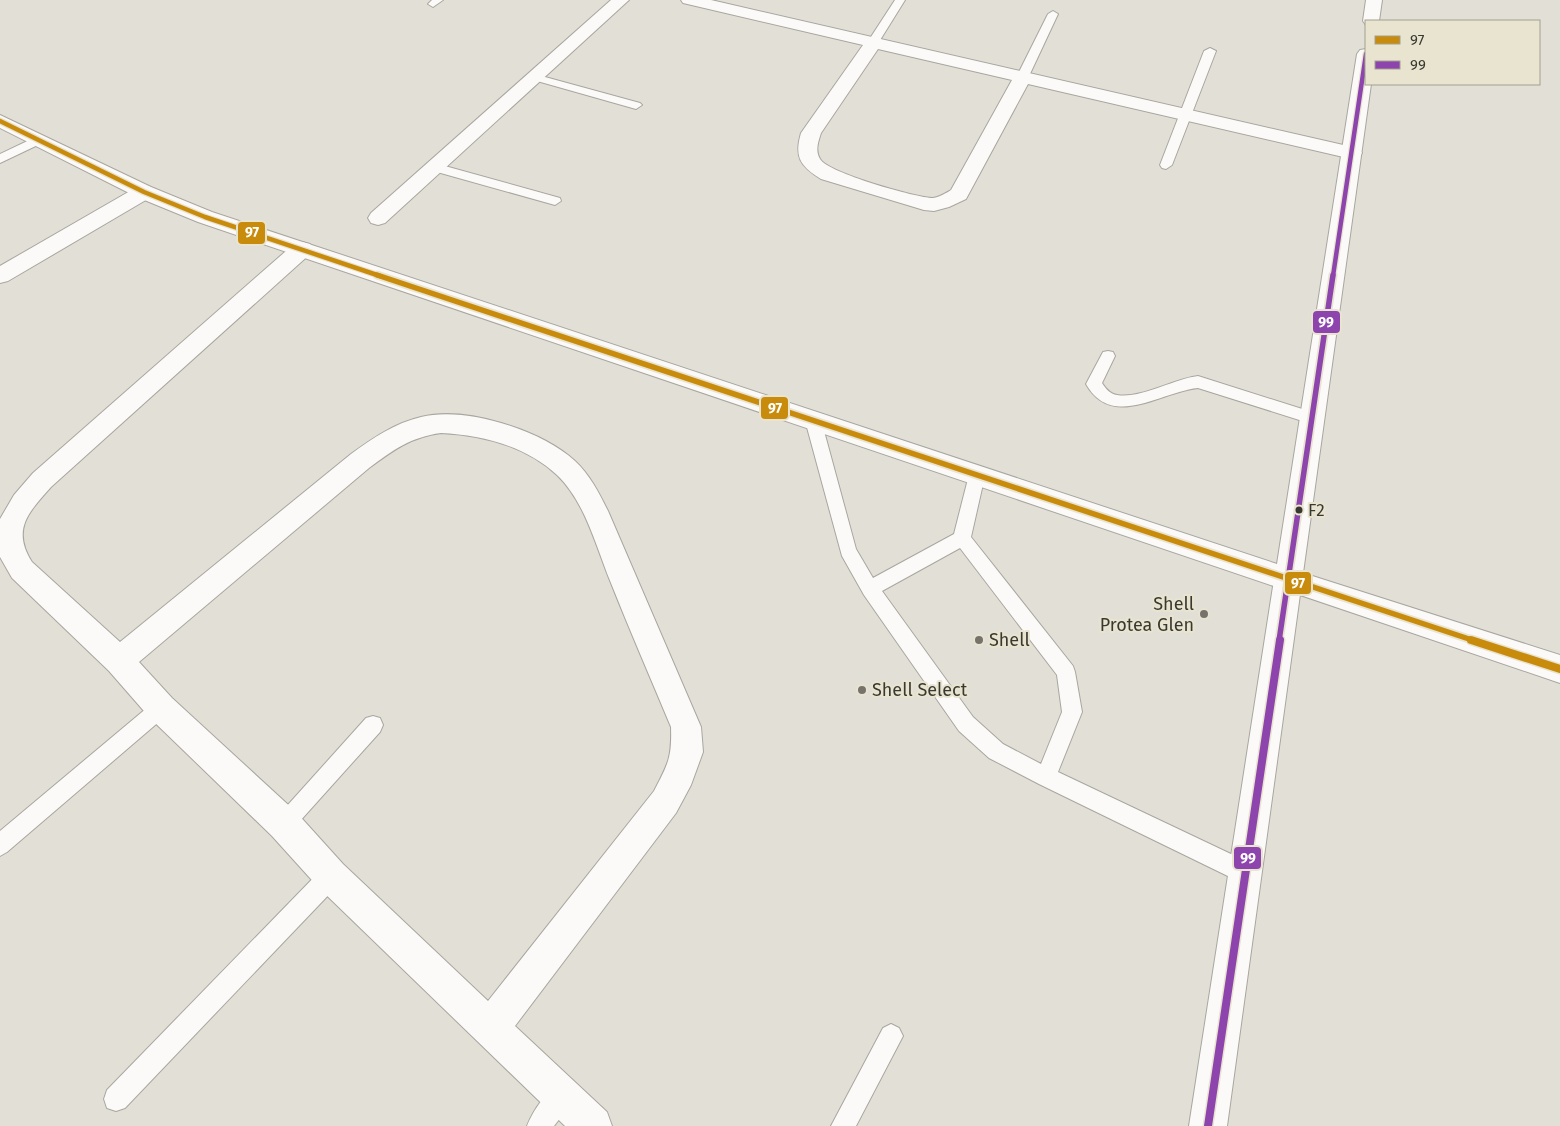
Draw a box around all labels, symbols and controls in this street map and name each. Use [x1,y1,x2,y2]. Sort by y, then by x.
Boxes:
legend [1365,20,1540,85]
text: 97 [1410,31,1425,49]
text: 99 [1410,56,1426,74]
line badge: 97 [237,221,266,245]
text: 97 [245,224,260,241]
line badge: 99 [1312,310,1341,334]
text: 99 [1318,314,1334,331]
line badge: 97 [760,396,789,420]
text: 97 [768,400,783,417]
place label: F2 [1308,500,1325,521]
marker: F2 [1294,505,1304,515]
line badge: 97 [1284,571,1312,595]
text: 97 [1291,575,1306,592]
place label: Shell Protea Glen [1100,593,1194,636]
marker: Shell Protea Glen [1198,608,1210,620]
place label: Shell [989,629,1030,651]
marker: Shell [973,634,985,646]
place label: Shell Select [872,679,968,701]
marker: Shell Select [856,684,868,696]
line badge: 99 [1233,846,1262,870]
text: 99 [1240,850,1256,867]

